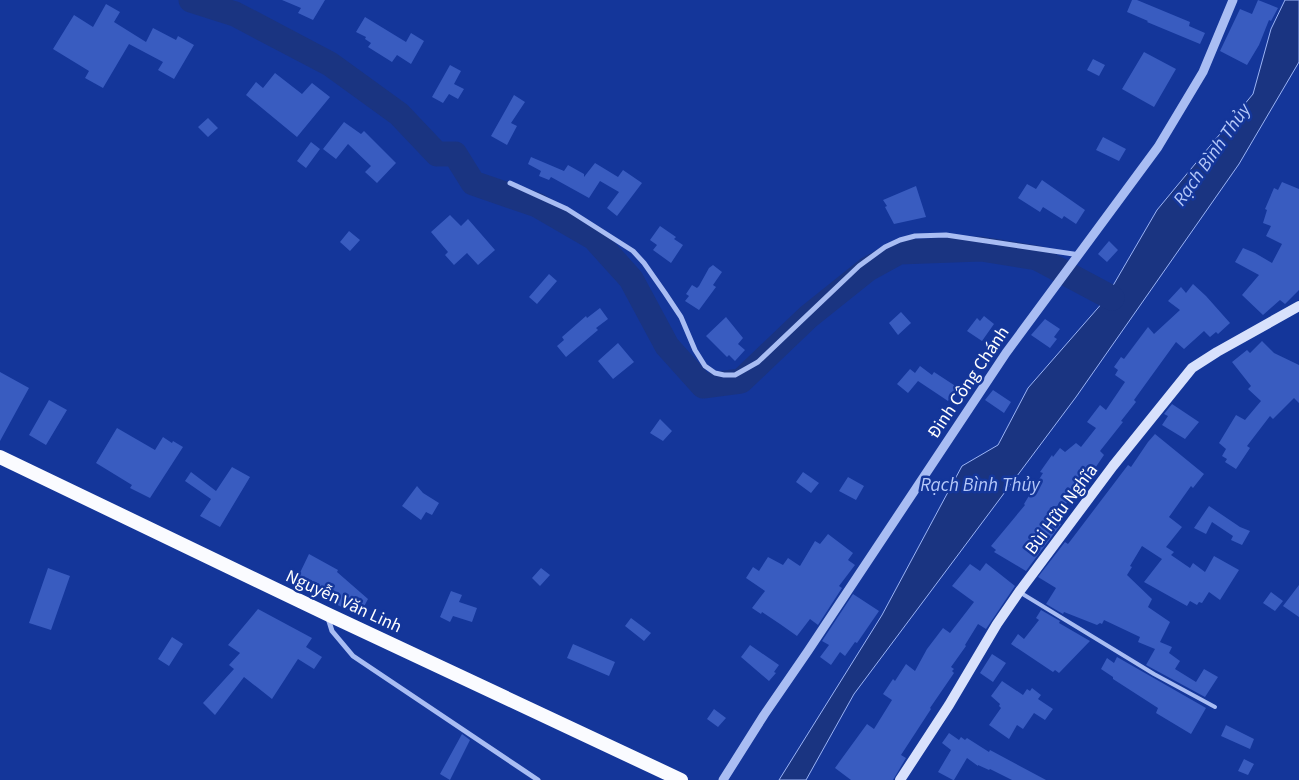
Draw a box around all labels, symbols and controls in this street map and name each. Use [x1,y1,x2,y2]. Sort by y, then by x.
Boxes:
water label: Rạch Bình Thủy [1167,97,1258,212]
street label: Đinh Công Chánh [922,321,1015,443]
street label: Bùi Hữu Nghĩa [1019,459,1104,560]
water label: Rạch Bình Thủy [920,472,1041,499]
street label: Nguyễn Văn Linh [282,564,406,639]

